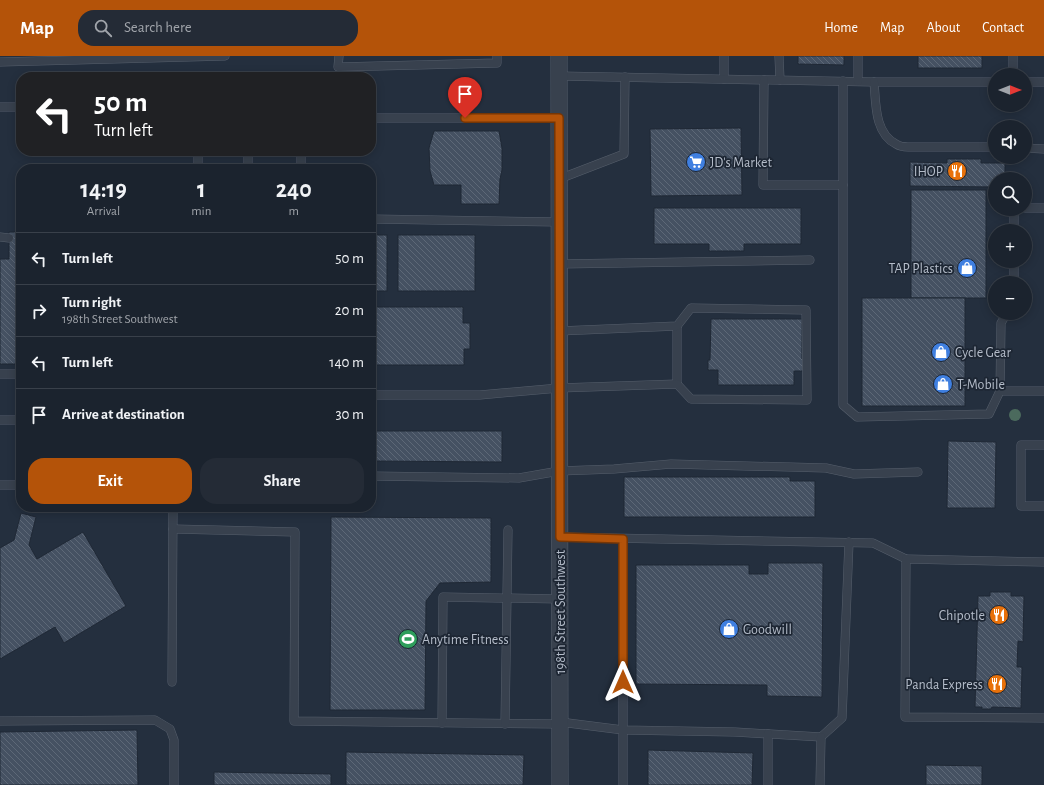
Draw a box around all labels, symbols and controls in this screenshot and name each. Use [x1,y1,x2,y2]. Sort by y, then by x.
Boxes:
search box [78,10,358,46]
icon: search [92,17,114,39]
text: Map [20,19,54,38]
text: Search here [124,20,192,35]
text: Home [824,21,858,35]
text: Map [880,21,904,35]
text: About [926,21,960,35]
text: Contact [982,21,1024,35]
north arrow [988,68,1032,112]
map controls [988,68,1032,320]
pin [448,77,482,118]
icon: arrive [454,83,476,105]
icon: left [28,88,80,140]
text: 50 m [94,89,148,117]
button: sound [988,120,1032,164]
text: Turn left [94,122,153,140]
supermarket icon: JD's Market [685,151,707,173]
place label: JD's Market [710,156,772,170]
restaurant icon: IHOP [946,160,968,182]
place label: IHOP [914,165,943,179]
button: search [988,172,1032,216]
text: 14:19 [80,178,127,202]
text: 1 [197,178,206,202]
text: 240 [276,178,312,202]
text: Arrival [87,205,120,218]
text: min [191,205,211,218]
text: m [288,205,299,218]
button: + [988,224,1032,268]
icon: left [28,248,50,270]
text: Turn left [62,251,113,266]
text: 50 m [335,251,364,266]
shop icon: TAP Plastics [956,257,978,279]
place label: TAP Plastics [888,262,953,276]
button: − [988,276,1032,320]
text: Turn right [62,295,121,310]
icon: right [28,300,50,322]
text: 20 m [335,303,364,318]
text: 198th Street Southwest [62,313,178,326]
shop icon: Cycle Gear [930,341,952,363]
place label: Cycle Gear [955,346,1011,360]
icon: left [28,352,50,374]
text: Turn left [62,355,113,370]
text: 140 m [329,355,364,370]
shop icon: T-Mobile [932,373,954,395]
place label: T-Mobile [957,378,1005,392]
icon: arrive [28,404,50,426]
text: Arrive at destination [62,407,185,422]
text: 30 m [335,407,364,422]
button: Exit [28,458,192,504]
button: Share [200,458,364,504]
street label: 198th Street Southwest [554,549,568,674]
restaurant icon: Chipotle [988,604,1010,626]
place label: Chipotle [939,609,985,623]
shop icon: Goodwill [718,618,740,640]
place label: Goodwill [743,623,792,637]
sports icon: Anytime Fitness [397,628,419,650]
place label: Anytime Fitness [422,633,509,647]
position arrow [602,661,644,703]
restaurant icon: Panda Express [986,673,1008,695]
place label: Panda Express [905,678,983,692]

